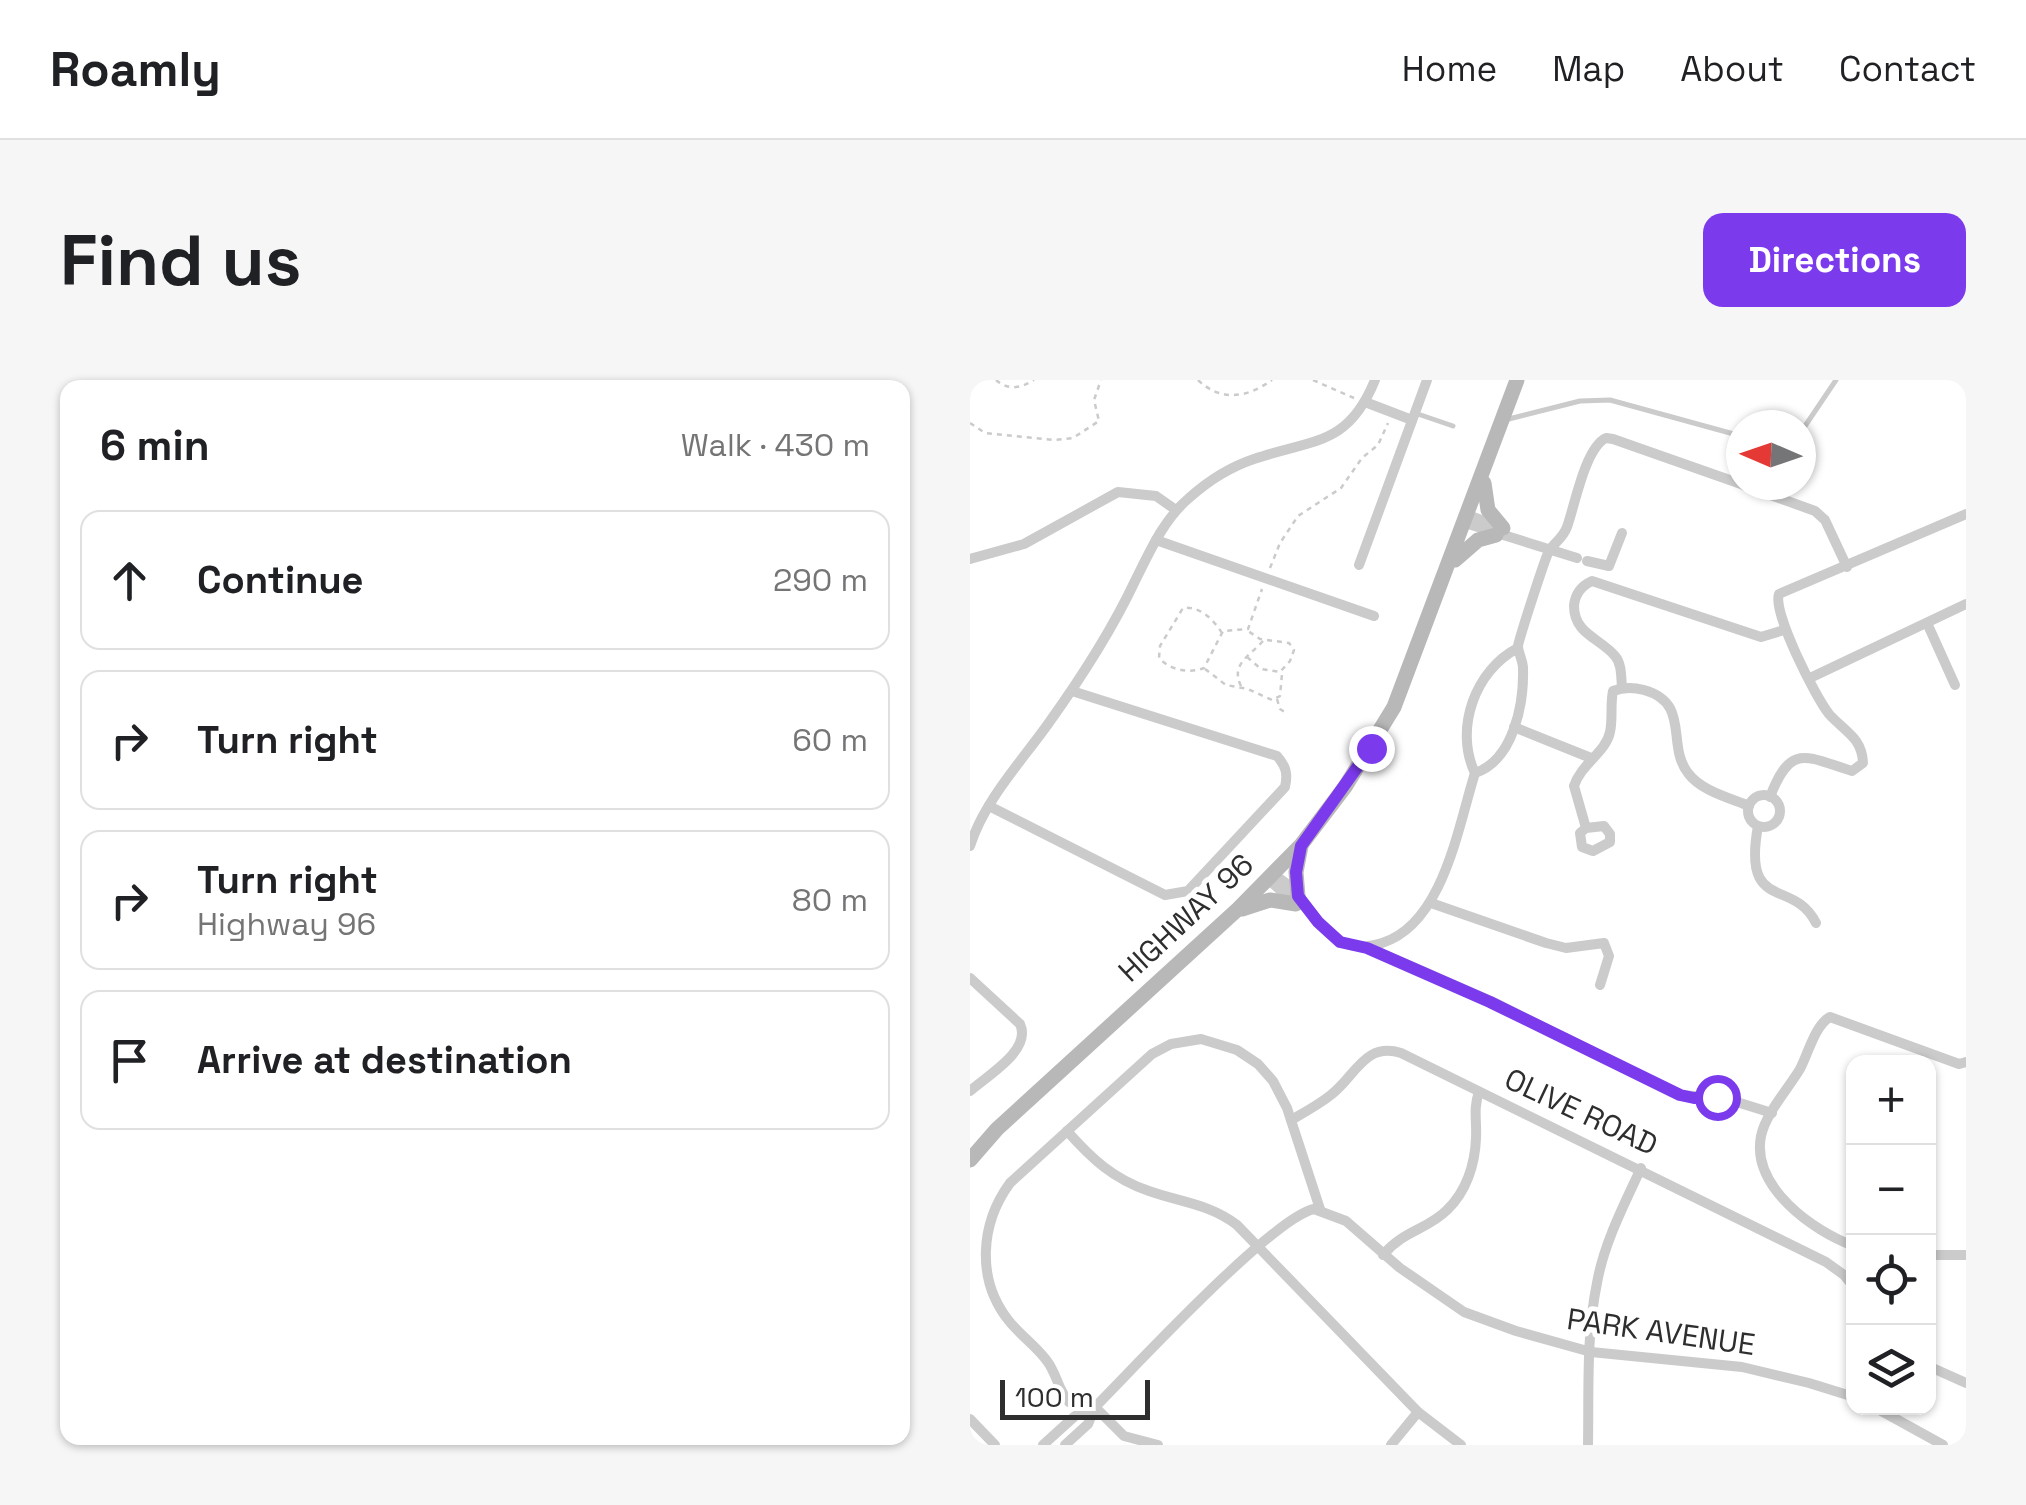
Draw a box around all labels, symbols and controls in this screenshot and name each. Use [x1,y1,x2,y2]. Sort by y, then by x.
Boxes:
text: Roamly [50,39,221,100]
text: Home [1402,47,1497,91]
text: Map [1552,47,1625,91]
text: About [1680,47,1784,91]
text: Contact [1839,47,1976,91]
button: Directions [1703,213,1966,307]
text: Find us [60,216,301,305]
north arrow [1726,410,1816,500]
text: 6 min [100,419,210,472]
text: Walk · 430 m [681,425,870,465]
icon: ahead [102,553,157,608]
text: Continue [197,556,363,604]
text: 290 m [773,560,868,600]
icon: right [102,713,157,768]
text: Turn right [197,716,378,764]
text: 60 m [792,720,868,760]
route end [1349,726,1395,772]
street label: HIGHWAY 96 [1110,845,1261,990]
text: Turn right [197,856,378,904]
icon: right [102,873,157,928]
text: 80 m [792,880,868,920]
text: Highway 96 [197,904,376,944]
icon: arrive [102,1033,157,1088]
text: Arrive at destination [197,1036,572,1084]
map controls [1846,1055,1936,1415]
button: + [1846,1055,1936,1145]
street label: OLIVE ROAD [1498,1059,1664,1164]
route start [1695,1075,1741,1121]
button: − [1846,1145,1936,1235]
button: locate [1846,1235,1936,1325]
street label: PARK AVENUE [1565,1299,1758,1364]
button: layers [1846,1325,1936,1415]
scale bar [1000,1375,1150,1420]
text: 100 m [1015,1379,1094,1415]

